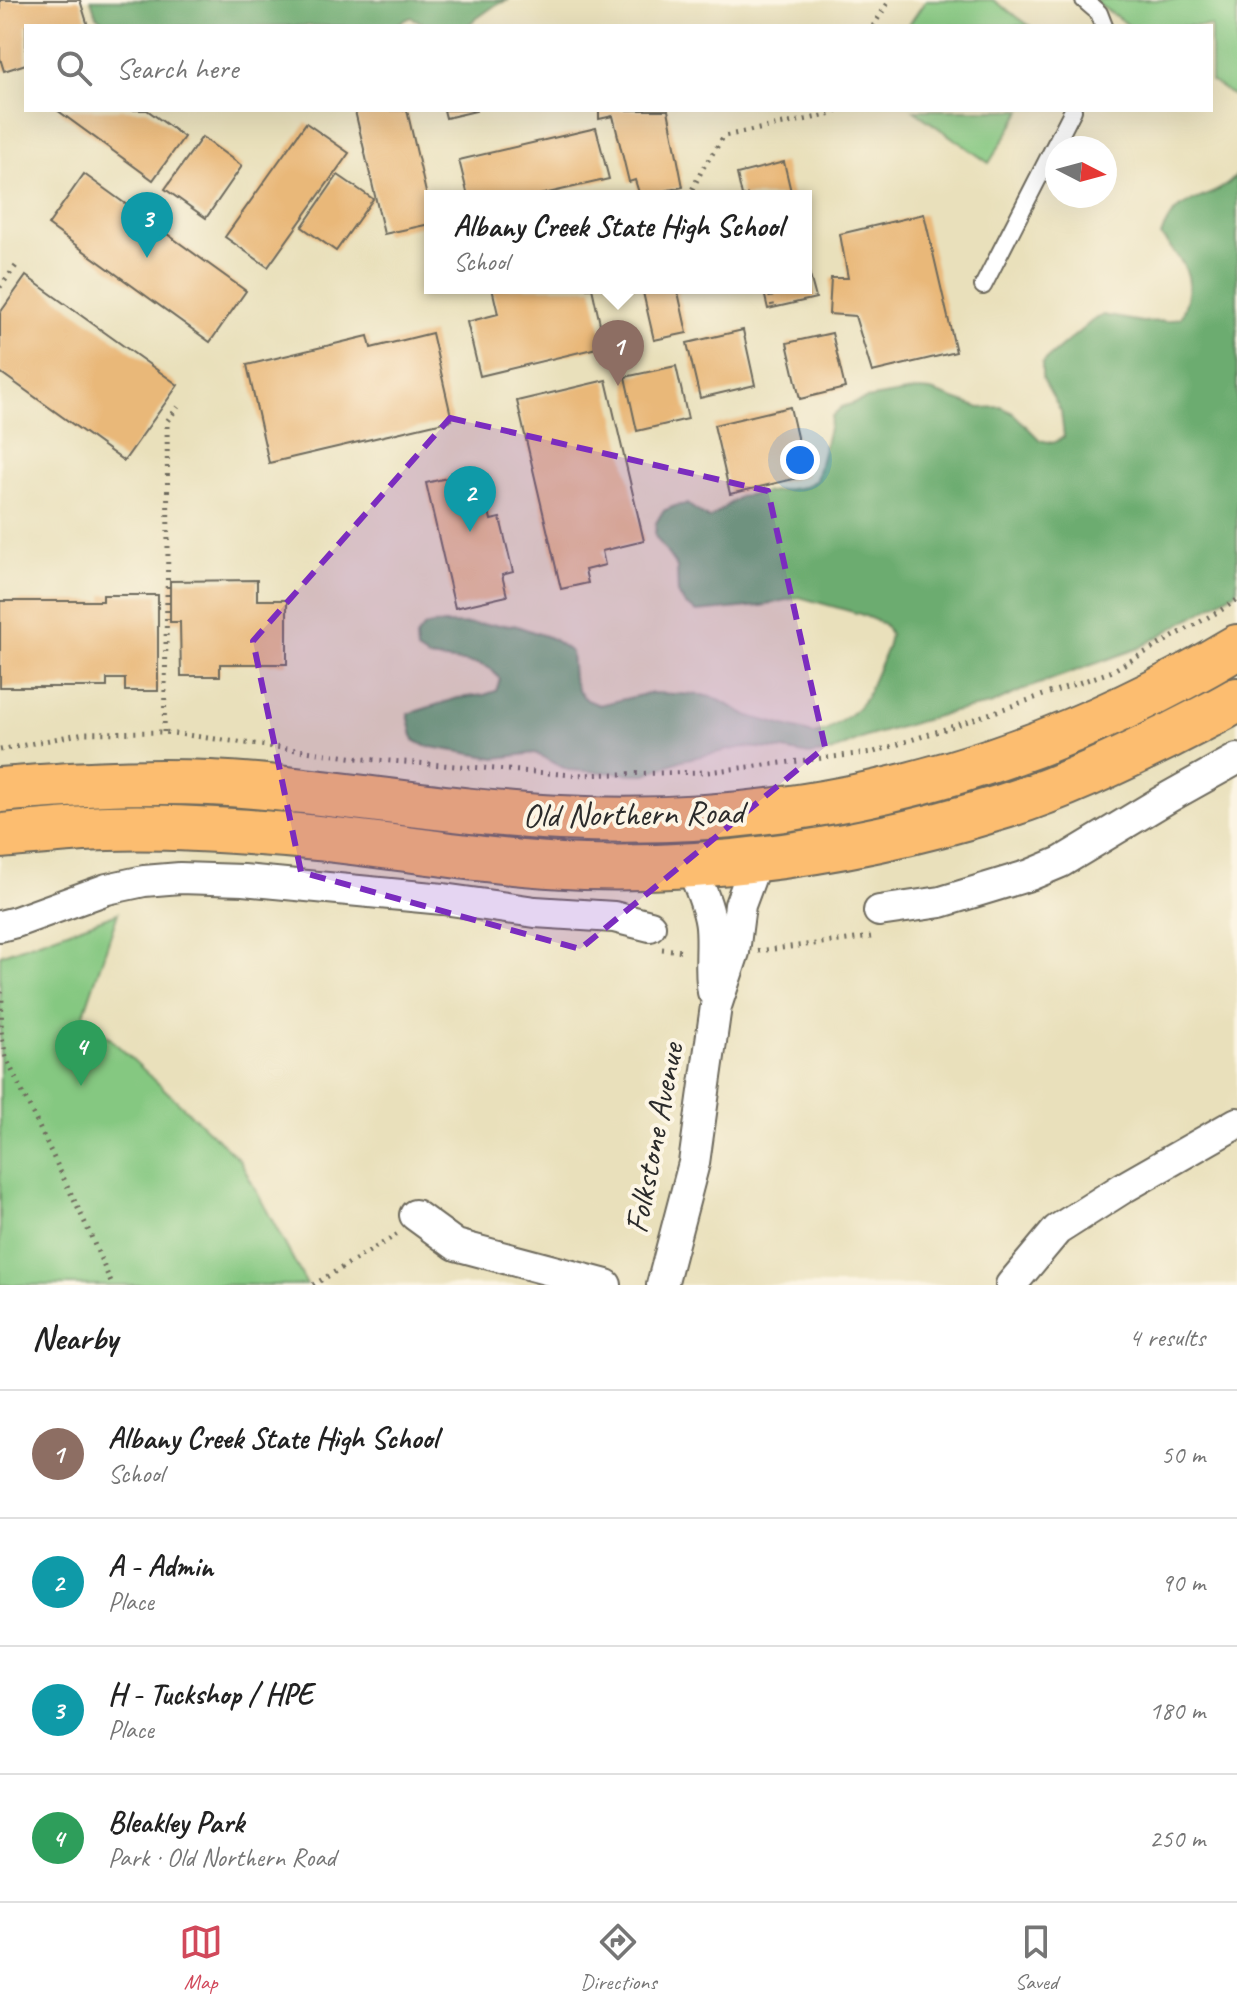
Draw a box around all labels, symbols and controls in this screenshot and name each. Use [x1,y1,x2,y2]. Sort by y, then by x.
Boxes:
search box [24,24,1213,112]
icon: search [52,46,96,90]
text: Search here [116,49,238,87]
north arrow [1045,136,1117,208]
popup [424,190,812,294]
pin: 3 [121,192,173,258]
text: Albany Creek State High School [453,207,783,245]
text: School [453,245,509,278]
pin: 1 [592,320,644,386]
your location [780,440,820,480]
pin: 2 [444,466,496,532]
street label: Old Northern Road [522,790,750,837]
pin: 4 [55,1020,107,1086]
street label: Folkstone Avenue [614,1038,693,1237]
text: Nearby [32,1316,118,1359]
text: 4 results [1129,1321,1205,1354]
text: Albany Creek State High School [108,1419,438,1457]
text: 1 [52,1438,64,1471]
text: 50 m [1161,1438,1205,1471]
text: School [108,1457,164,1490]
text: A - Admin [108,1547,213,1585]
text: 2 [52,1566,64,1599]
text: 90 m [1161,1566,1205,1599]
text: Place [108,1585,154,1618]
text: H - Tuckshop / HPE [108,1675,313,1713]
text: 3 [52,1694,64,1727]
text: 180 m [1149,1694,1205,1727]
text: Place [108,1713,154,1746]
text: Bleakley Park [108,1803,244,1841]
text: 4 [52,1822,64,1855]
text: 250 m [1149,1822,1205,1855]
text: Park · Old Northern Road [108,1841,336,1874]
tab: Map [179,1920,223,1996]
tab: Directions [580,1920,657,1996]
tab: Saved [1014,1920,1058,1996]

